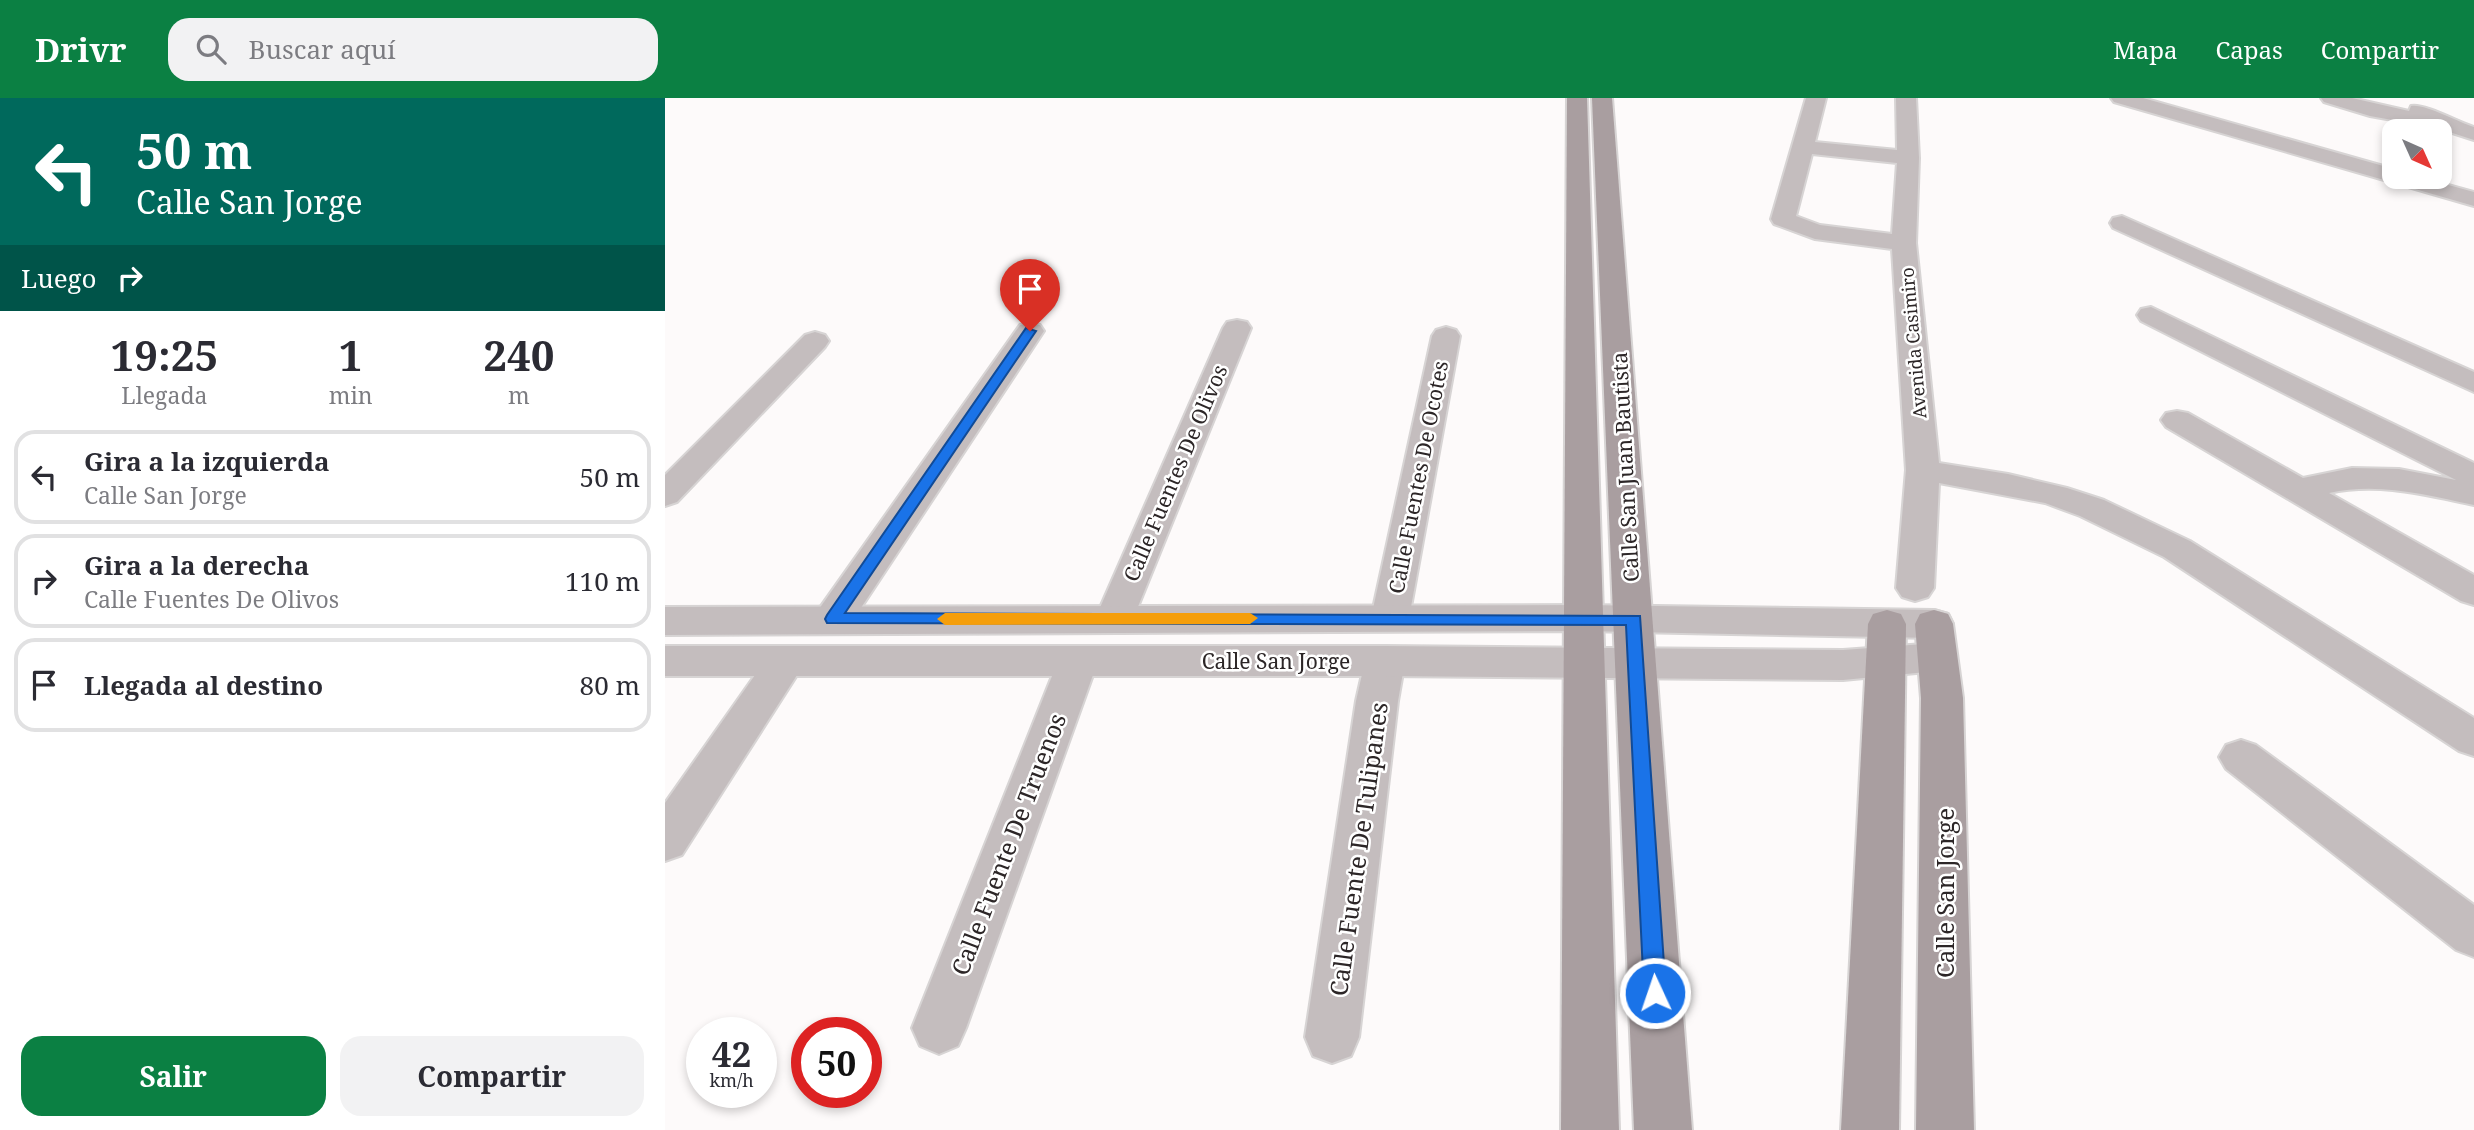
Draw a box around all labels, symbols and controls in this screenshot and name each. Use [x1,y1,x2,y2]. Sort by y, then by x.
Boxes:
search box [168,18,658,81]
text: Drivr [35,27,126,72]
icon: search [192,30,230,68]
text: Buscar aquí [248,31,396,67]
text: Mapa [2113,33,2177,66]
text: Capas [2215,33,2283,66]
text: Compartir [2321,33,2439,66]
text: 50 m [136,117,252,183]
north arrow [2382,119,2452,189]
map controls [2382,119,2452,189]
icon: left [21,126,112,217]
text: Calle San Jorge [136,180,363,223]
icon: right [111,259,149,297]
pin [1000,259,1060,331]
text: Luego [21,260,97,296]
street label: Avenida Casimiro [1894,266,1932,420]
icon: arrive [1011,270,1049,308]
text: 19:25 [111,326,218,383]
text: 1 [339,326,363,383]
text: 240 [483,326,554,383]
street label: Calle San Juan Bautista [1605,351,1645,583]
street label: Calle Fuentes De Ocotes [1382,358,1454,596]
street label: Calle Fuentes De Olivos [1117,360,1233,586]
text: Llegada [121,379,207,411]
text: min [329,379,373,411]
text: m [508,379,530,411]
text: Gira a la izquierda [84,443,330,479]
icon: left [25,458,63,496]
text: 50 m [580,459,640,495]
text: Calle San Jorge [84,479,247,511]
text: Gira a la derecha [84,547,309,583]
icon: right [25,562,63,600]
text: 110 m [565,563,640,599]
text: Calle Fuentes De Olivos [84,583,339,615]
street label: Calle San Jorge [1202,647,1350,675]
icon: arrive [25,666,63,704]
text: Llegada al destino [84,667,323,703]
text: 80 m [580,667,640,703]
street label: Calle Fuente De Tulipanes [1321,700,1395,998]
street label: Calle Fuente De Truenos [943,708,1073,980]
street label: Calle San Jorge [1928,808,1961,978]
position arrow [1618,956,1692,1030]
speed limit sign: 50 [791,1017,882,1108]
text: 42 [712,1030,751,1077]
button: Salir [21,1036,326,1116]
button: Compartir [340,1036,644,1116]
text: km/h [709,1068,754,1092]

